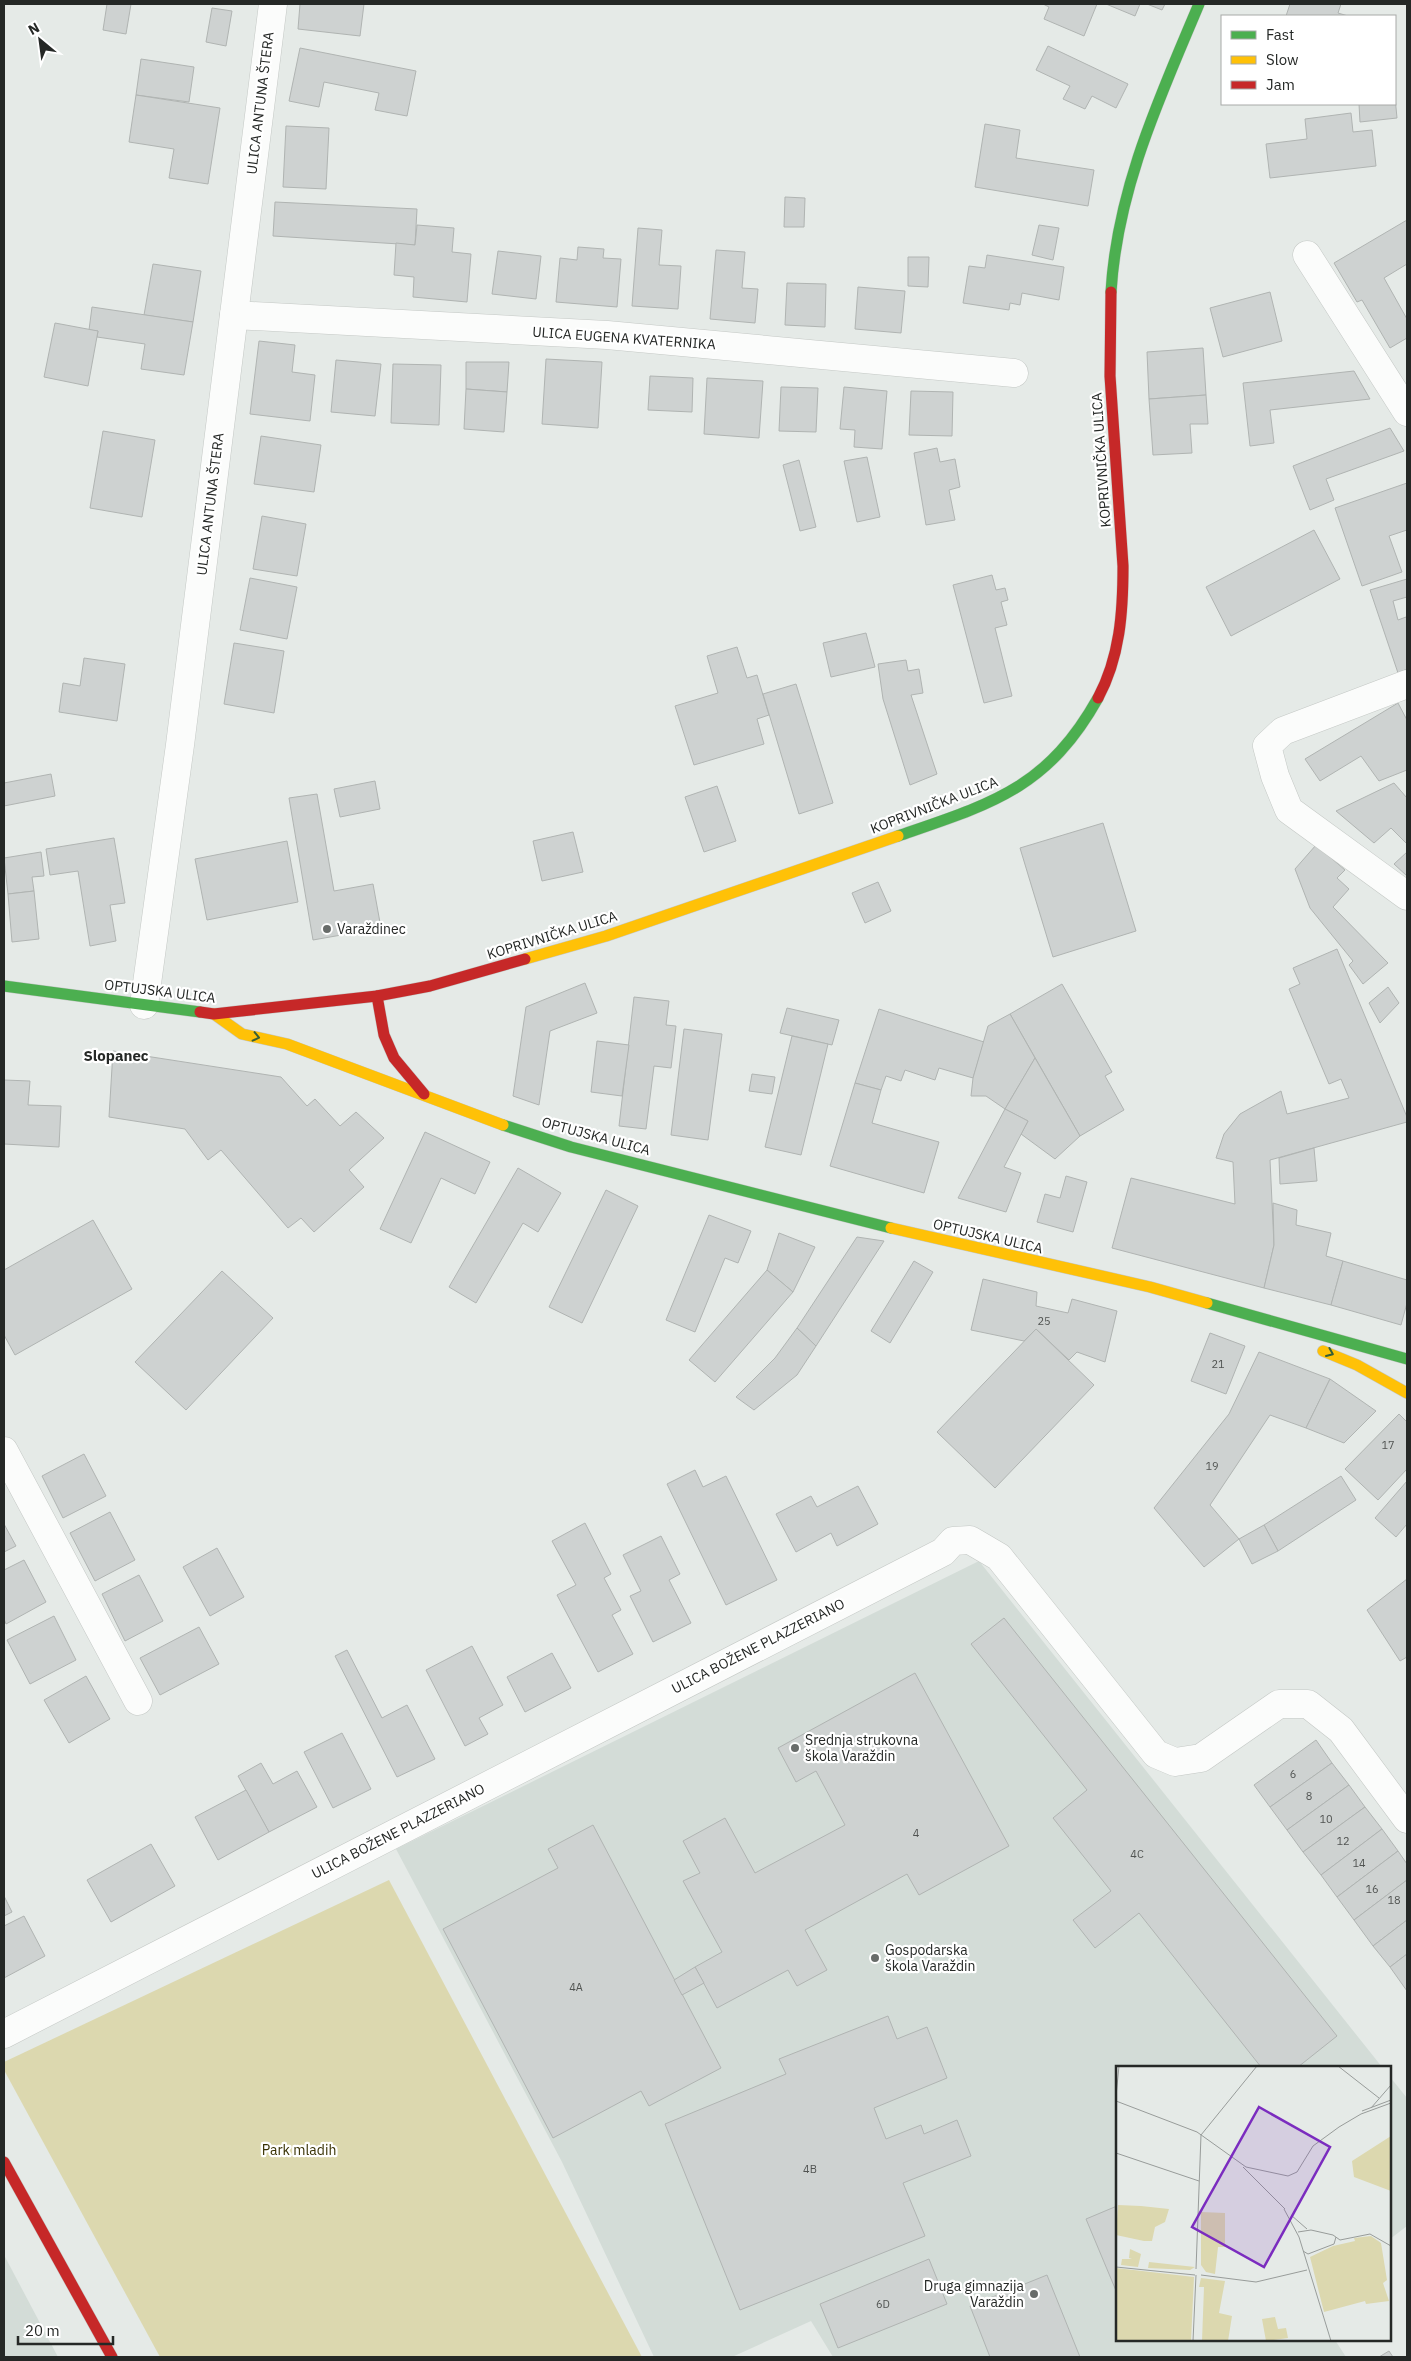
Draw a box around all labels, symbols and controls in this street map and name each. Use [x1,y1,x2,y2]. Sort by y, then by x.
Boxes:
north arrow [15,15,65,65]
legend [1221,15,1396,105]
text: N [25,18,42,39]
text: Fast [1266,25,1294,44]
street label: ULICA ANTUNA ŠTERA [241,30,278,175]
text: Slow [1266,50,1299,69]
text: Jam [1266,75,1295,94]
street label: ULICA EUGENA KVATERNIKA [532,323,716,353]
street label: KOPRIVNIČKA ULICA [1086,392,1115,528]
street label: ULICA ANTUNA ŠTERA [191,431,228,576]
street label: KOPRIVNIČKA ULICA [867,771,1000,838]
street label: KOPRIVNIČKA ULICA [484,906,619,963]
place label: Varaždinec [337,920,406,938]
marker: Varaždinec [321,923,333,935]
street label: OPTUJSKA ULICA [103,975,217,1007]
one-way arrow [251,1031,260,1042]
district label: Slopanec [83,1046,149,1065]
street label: OPTUJSKA ULICA [540,1113,652,1159]
street label: OPTUJSKA ULICA [931,1215,1045,1257]
house number: 25 [1037,1314,1051,1328]
one-way arrow [1325,1347,1334,1358]
house number: 21 [1211,1357,1225,1371]
house number: 17 [1381,1438,1395,1452]
house number: 19 [1205,1459,1219,1473]
street label: ULICA BOŽENE PLAZZERIANO [668,1593,848,1698]
place label: Srednja strukovna škola Varaždin [805,1731,919,1765]
marker: Srednja strukovna škola Varaždin [789,1742,801,1754]
house number: 6 [1290,1767,1296,1781]
street label: ULICA BOŽENE PLAZZERIANO [308,1778,488,1883]
house number: 8 [1306,1789,1312,1803]
house number: 10 [1319,1812,1333,1826]
house number: 4 [913,1826,920,1840]
house number: 12 [1336,1834,1350,1848]
house number: 4C [1130,1847,1144,1861]
house number: 14 [1352,1856,1366,1870]
house number: 16 [1365,1882,1379,1896]
house number: 18 [1387,1893,1401,1907]
place label: Gospodarska škola Varaždin [885,1941,975,1975]
marker: Gospodarska škola Varaždin [869,1952,881,1964]
house number: 4A [569,1980,583,1994]
inset map [1116,2066,1391,2341]
park label: Park mladih [262,2141,336,2159]
house number: 4B [803,2162,817,2176]
place label: Druga gimnazija Varaždin [924,2277,1025,2311]
marker: Druga gimnazija Varaždin [1028,2288,1040,2300]
house number: 6D [876,2297,890,2311]
scale bar [18,2314,112,2346]
text: 20 m [25,2321,60,2340]

